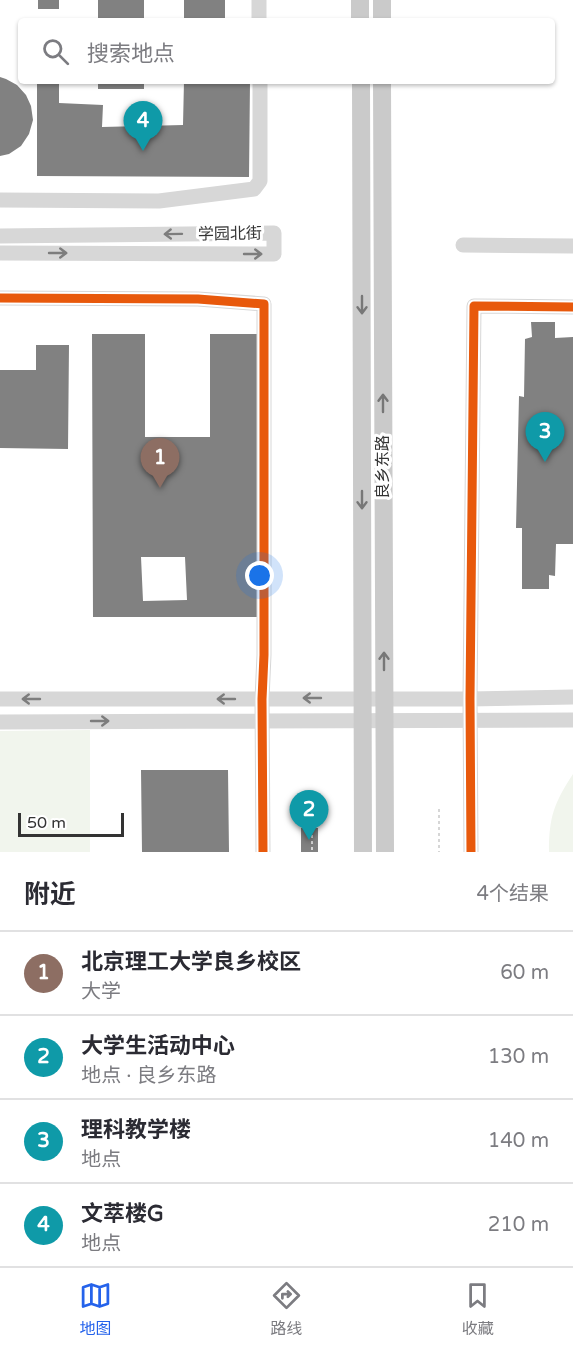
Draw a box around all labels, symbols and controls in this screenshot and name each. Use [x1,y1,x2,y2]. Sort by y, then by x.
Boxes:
search box [18,18,555,84]
icon: search [39,35,72,68]
text: 搜索地点 [87,41,175,67]
pin: 4 [124,102,162,151]
street label: 学园北街 [198,223,262,245]
one-way arrow [164,228,184,240]
one-way arrow [48,247,68,259]
one-way arrow [243,248,263,260]
one-way arrow [356,294,368,314]
one-way arrow [377,394,389,414]
pin: 3 [526,412,564,462]
street label: 良乡东路 [373,435,393,499]
pin: 1 [140,438,180,488]
one-way arrow [356,489,368,509]
your location [245,561,274,590]
one-way arrow [378,652,390,672]
one-way arrow [303,692,323,704]
one-way arrow [22,693,42,705]
one-way arrow [217,693,237,705]
one-way arrow [90,715,110,727]
pin: 2 [290,790,328,840]
scale bar [18,810,124,838]
text: 50 m [27,813,66,833]
text: 附近 [24,879,76,910]
text: 4个结果 [476,882,549,906]
text: 北京理工大学良乡校区 [81,949,301,975]
text: 1 [37,961,50,985]
text: 60 m [500,961,549,985]
text: 大学 [81,980,121,1004]
text: 大学生活动中心 [81,1033,235,1059]
text: 2 [37,1045,50,1069]
text: 130 m [488,1045,549,1069]
text: 地点 · 良乡东路 [81,1064,217,1088]
text: 理科教学楼 [81,1117,191,1143]
text: 3 [37,1129,50,1153]
text: 140 m [488,1129,549,1153]
text: 地点 [81,1148,121,1172]
text: 文萃楼G [81,1201,164,1227]
text: 4 [37,1213,50,1237]
text: 210 m [488,1213,549,1237]
text: 地点 [81,1232,121,1256]
tab: 地图 [79,1279,112,1339]
tab: 路线 [270,1279,303,1339]
tab: 收藏 [461,1279,494,1339]

